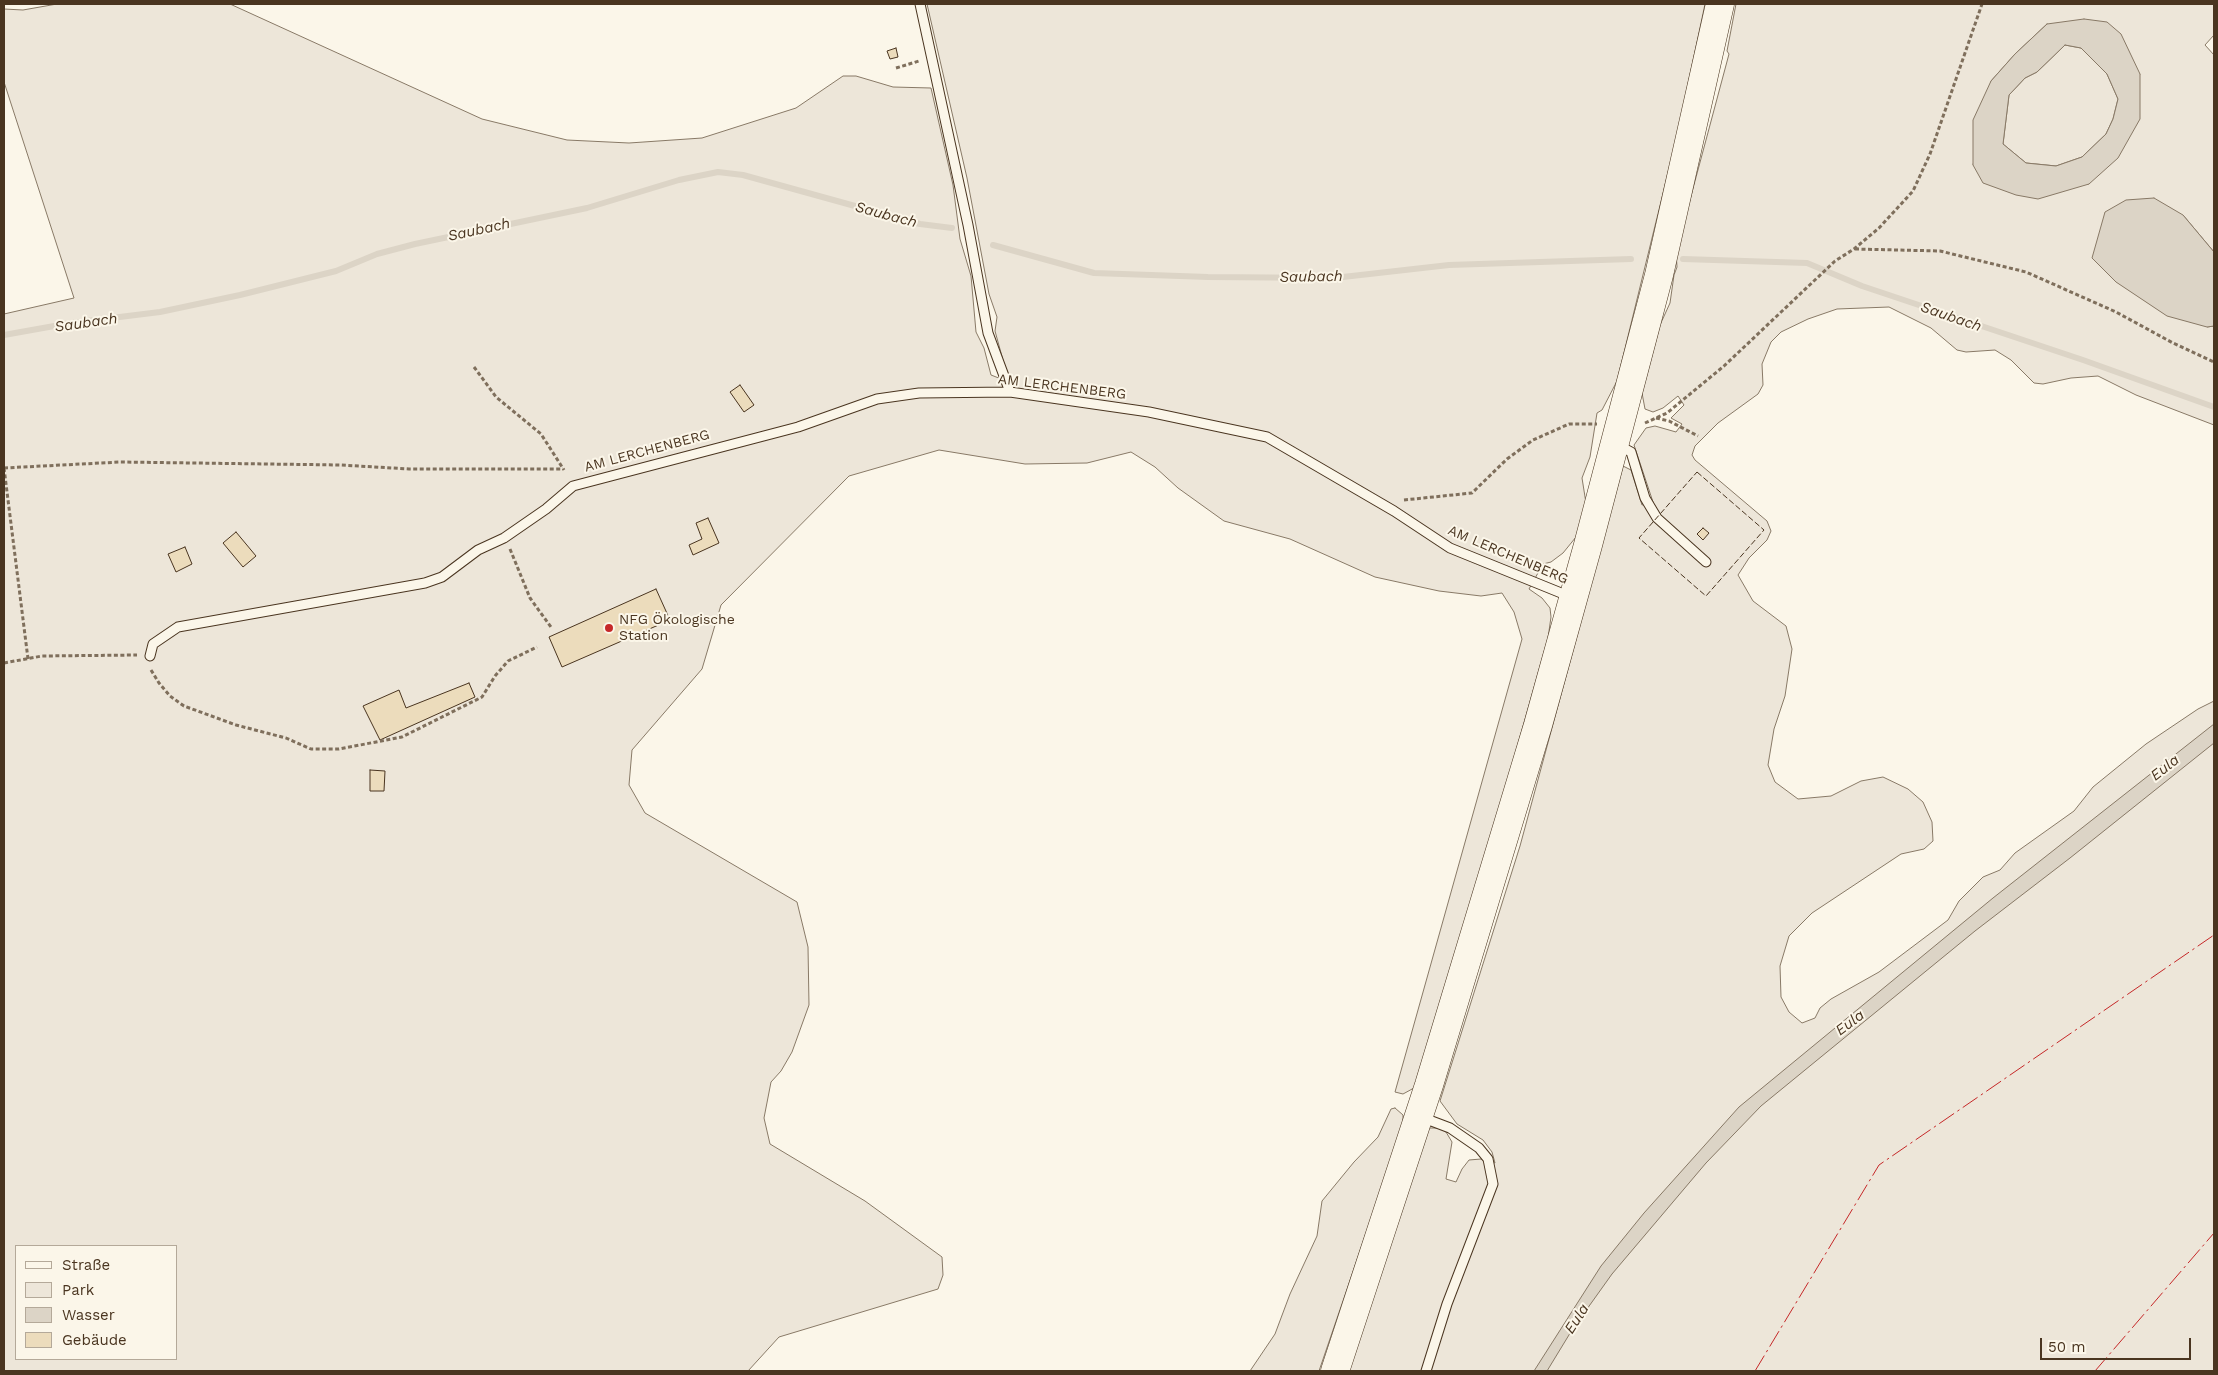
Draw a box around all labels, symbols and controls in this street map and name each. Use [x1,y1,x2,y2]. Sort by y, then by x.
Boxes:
water label: Saubach [853,198,919,232]
water label: Saubach [446,215,512,245]
water label: Saubach [1279,267,1343,287]
water label: Saubach [1918,298,1984,336]
water label: Saubach [53,310,119,336]
street label: AM LERCHENBERG [997,371,1127,403]
street label: AM LERCHENBERG [583,426,711,476]
street label: AM LERCHENBERG [1445,522,1571,588]
place label: NFG Ökologische Station [619,612,735,644]
marker: NFG Ökologische Station [603,622,615,634]
water label: Eula [2147,751,2183,785]
water label: Eula [1832,1006,1868,1040]
legend [15,1245,178,1360]
text: Straße [62,1256,110,1274]
text: Park [62,1281,94,1299]
water label: Eula [1561,1301,1593,1337]
text: Wasser [62,1306,115,1324]
scale bar [2043,1328,2194,1360]
text: Gebäude [62,1331,127,1349]
text: 50 m [2048,1338,2085,1356]

